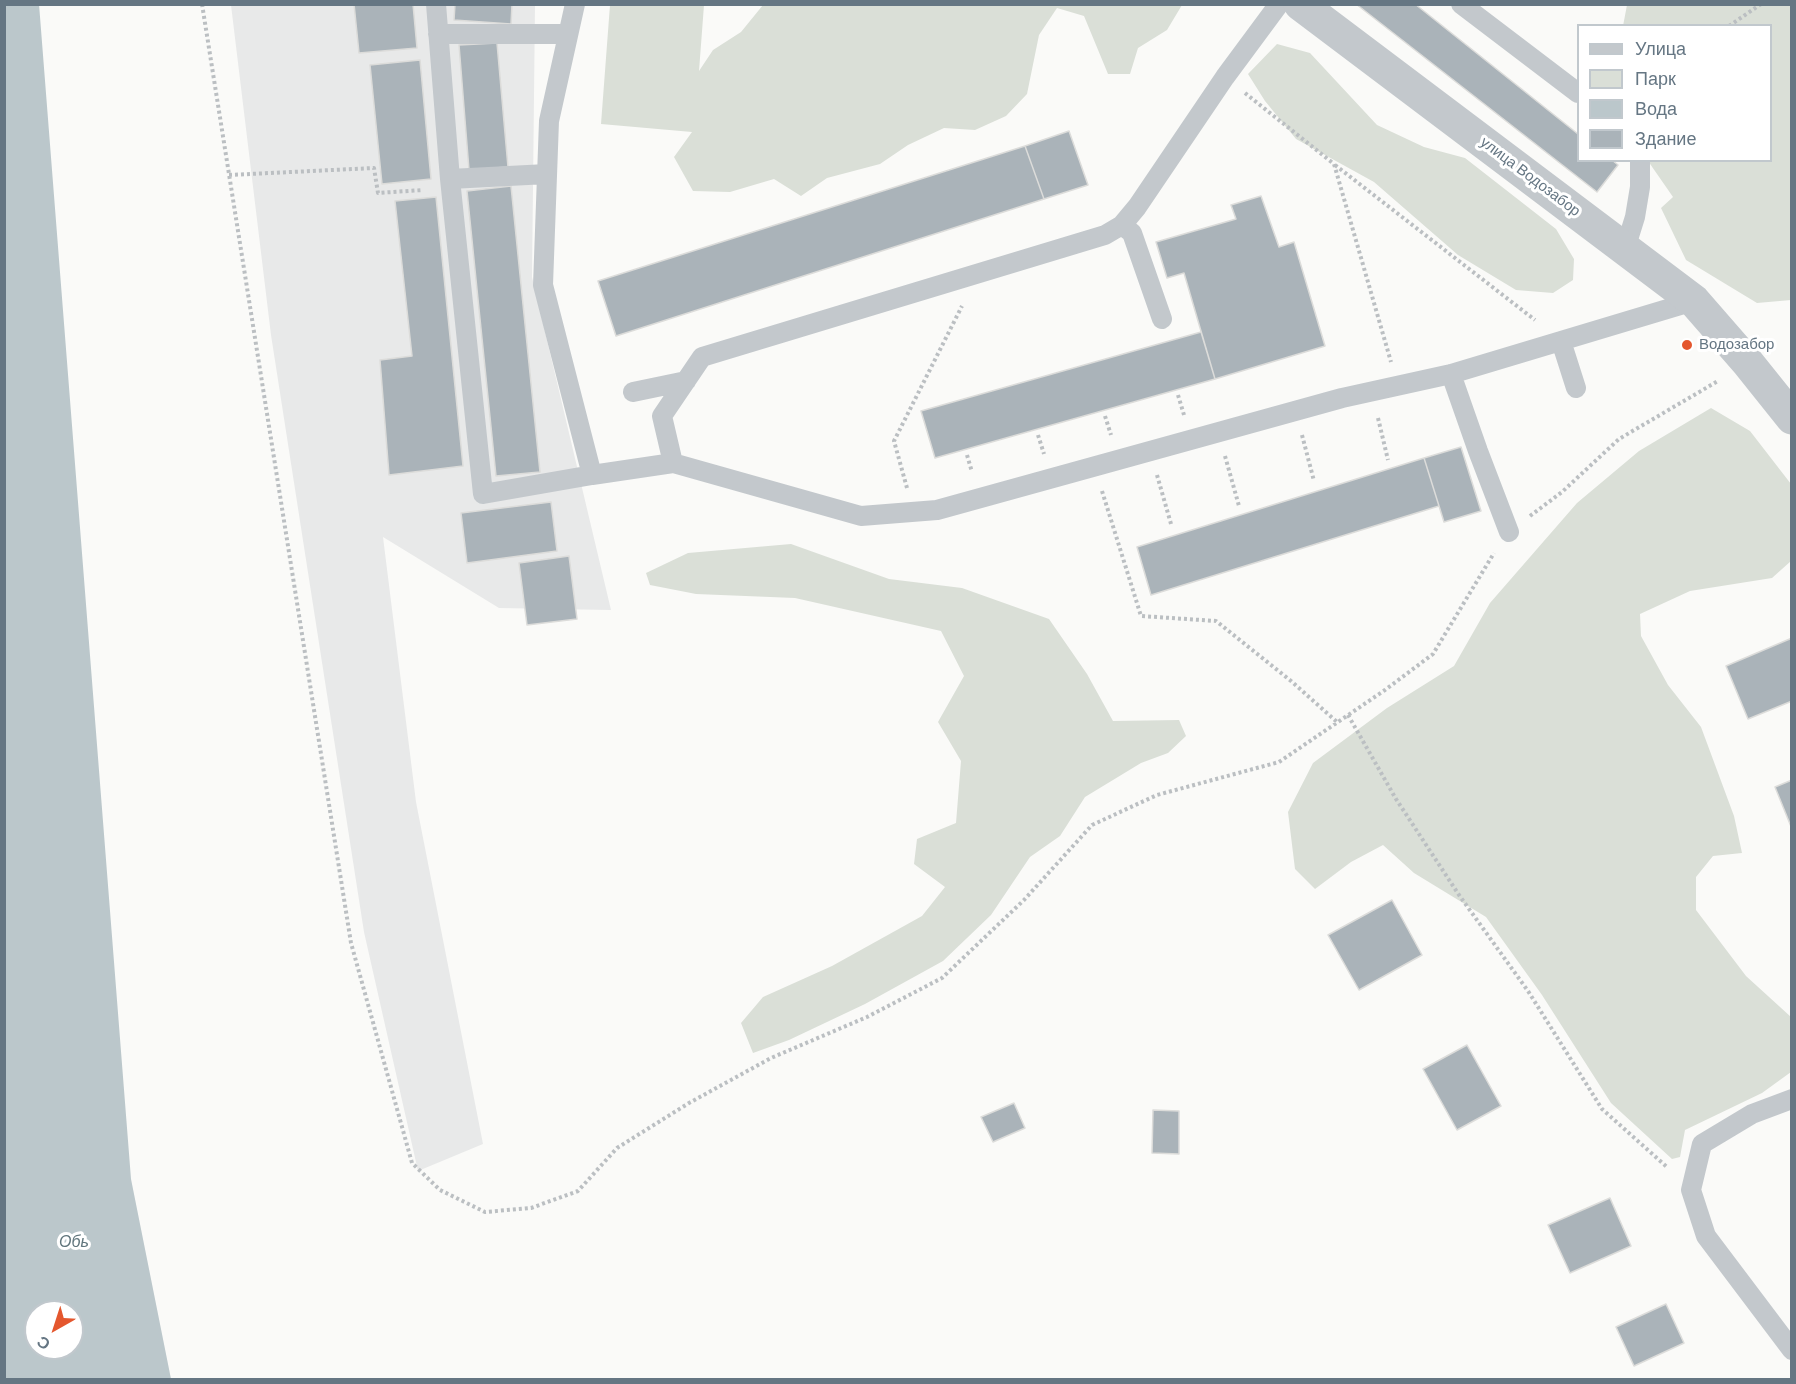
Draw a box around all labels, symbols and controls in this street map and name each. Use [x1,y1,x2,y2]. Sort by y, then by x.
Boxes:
legend [1577,24,1772,162]
text: Улица [1635,39,1686,59]
text: Парк [1635,69,1676,89]
text: Вода [1635,99,1677,119]
text: Здание [1635,129,1696,149]
street label: улица Водозабор [1476,133,1584,221]
place label: Водозабор [1699,336,1774,354]
marker: Водозабор [1680,338,1694,352]
water label: Обь [59,1233,89,1253]
north arrow [24,1300,84,1360]
text: С [34,1333,53,1353]

